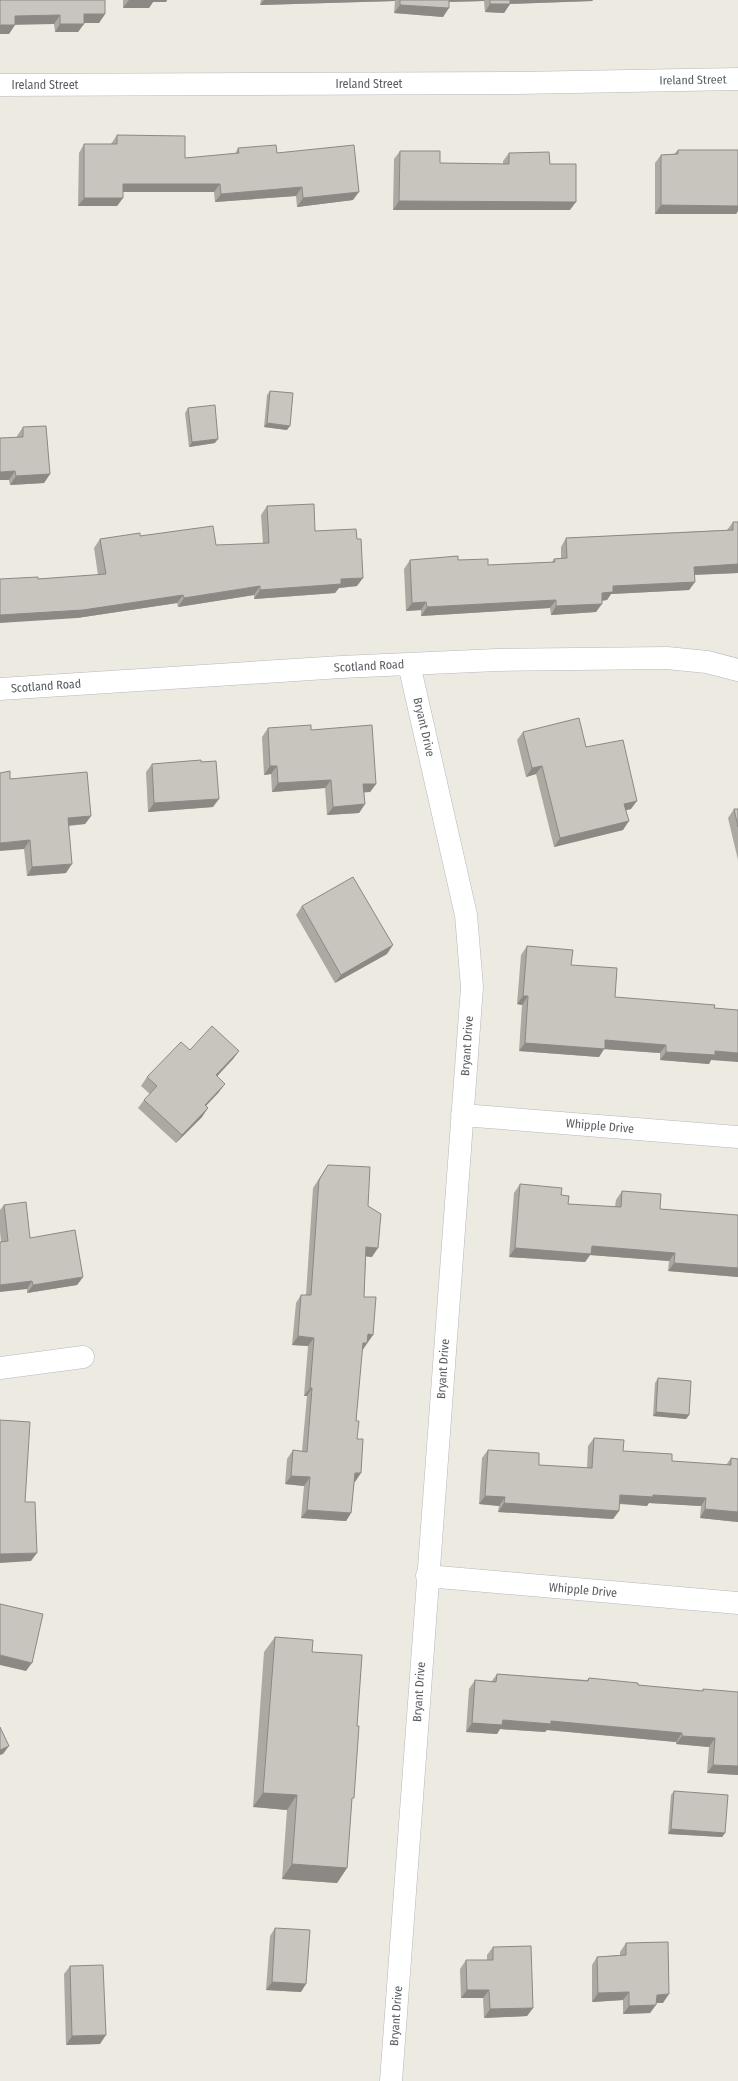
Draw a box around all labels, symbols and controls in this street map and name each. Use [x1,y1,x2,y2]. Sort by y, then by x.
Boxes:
street label: Ireland Street [659,72,727,88]
street label: Ireland Street [336,77,403,91]
street label: Ireland Street [12,78,79,92]
street label: Scotland Road [333,657,405,675]
street label: Scotland Road [10,677,82,695]
street label: Bryant Drive [410,696,438,758]
street label: Bryant Drive [458,1015,476,1077]
street label: Whipple Drive [565,1116,635,1136]
street label: Bryant Drive [434,1338,452,1400]
street label: Whipple Drive [548,1580,618,1600]
street label: Bryant Drive [410,1661,428,1723]
street label: Bryant Drive [387,1985,405,2047]

